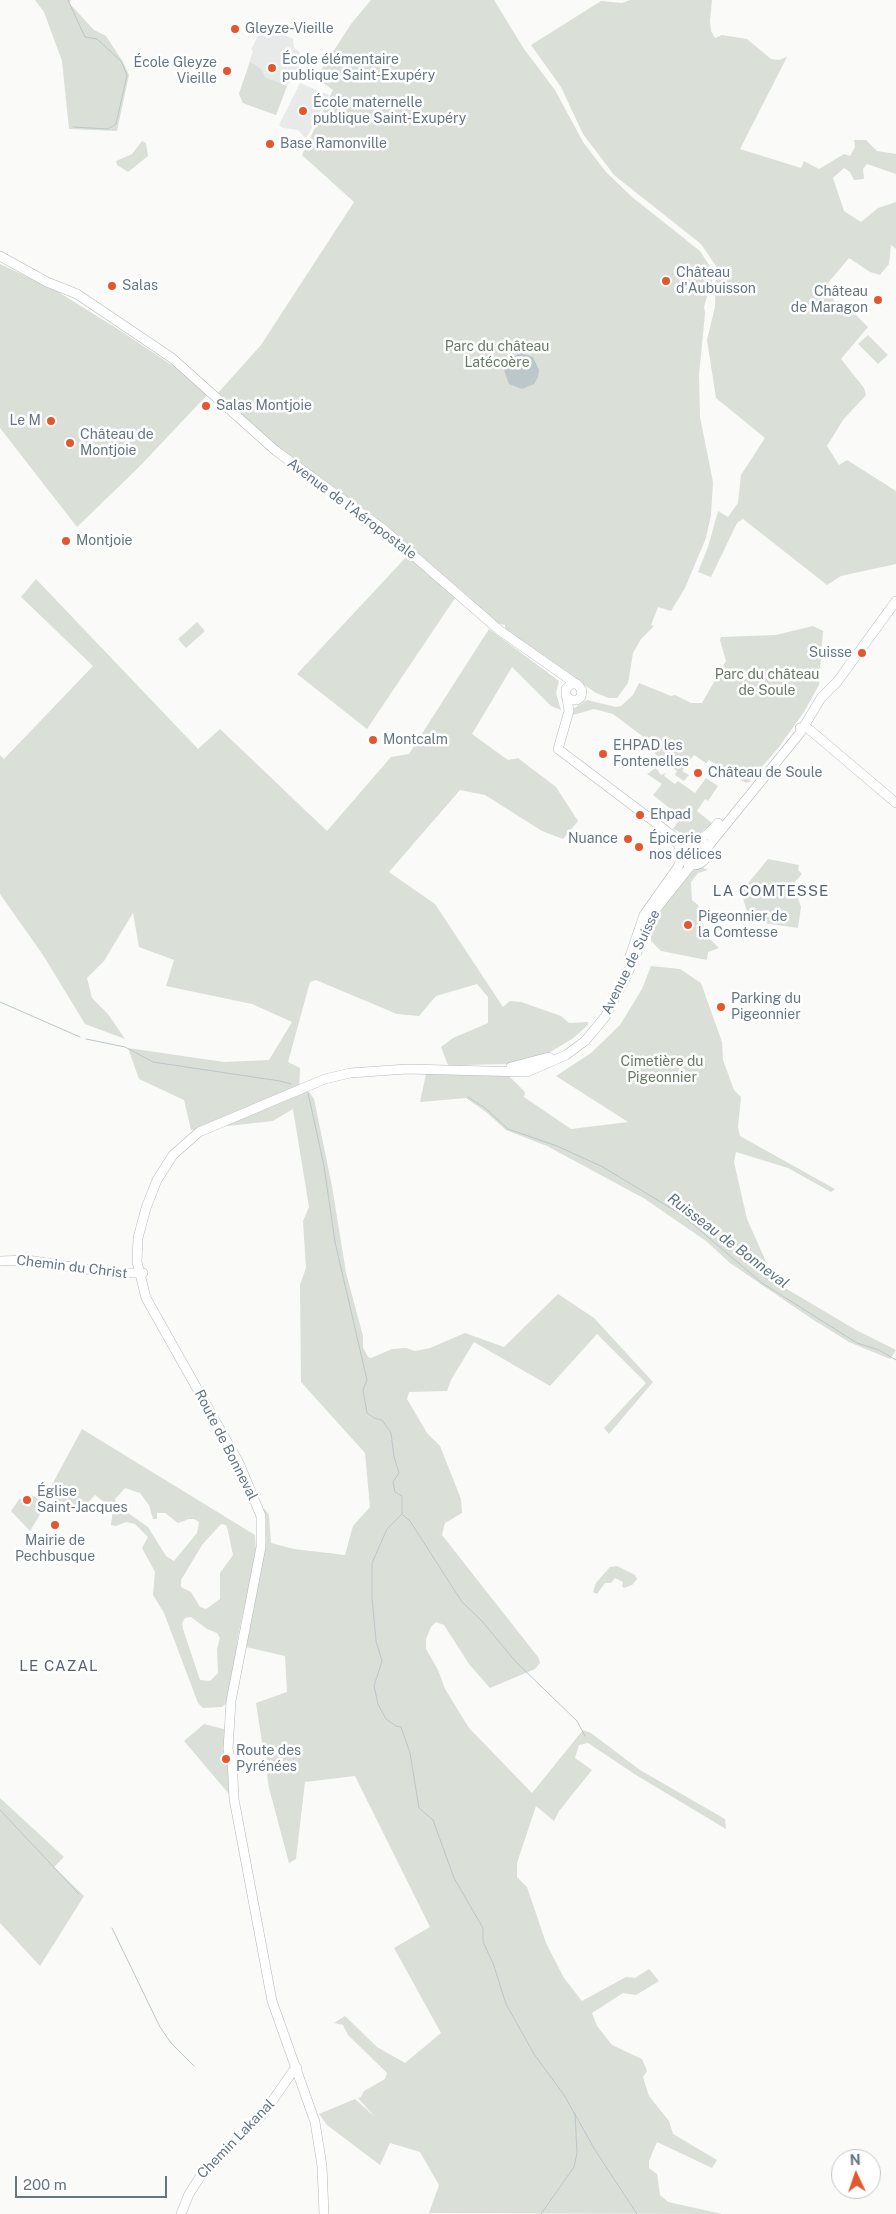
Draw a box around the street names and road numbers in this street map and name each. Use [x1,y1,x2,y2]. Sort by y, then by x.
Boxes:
street label: Avenue de l'Aéropostale [284,455,420,563]
street label: Avenue de Suisse [598,907,664,1017]
street label: Chemin du Christ [16,1252,128,1282]
street label: Route de Bonneval [191,1387,261,1503]
street label: Chemin Lakanal [194,2096,278,2182]

